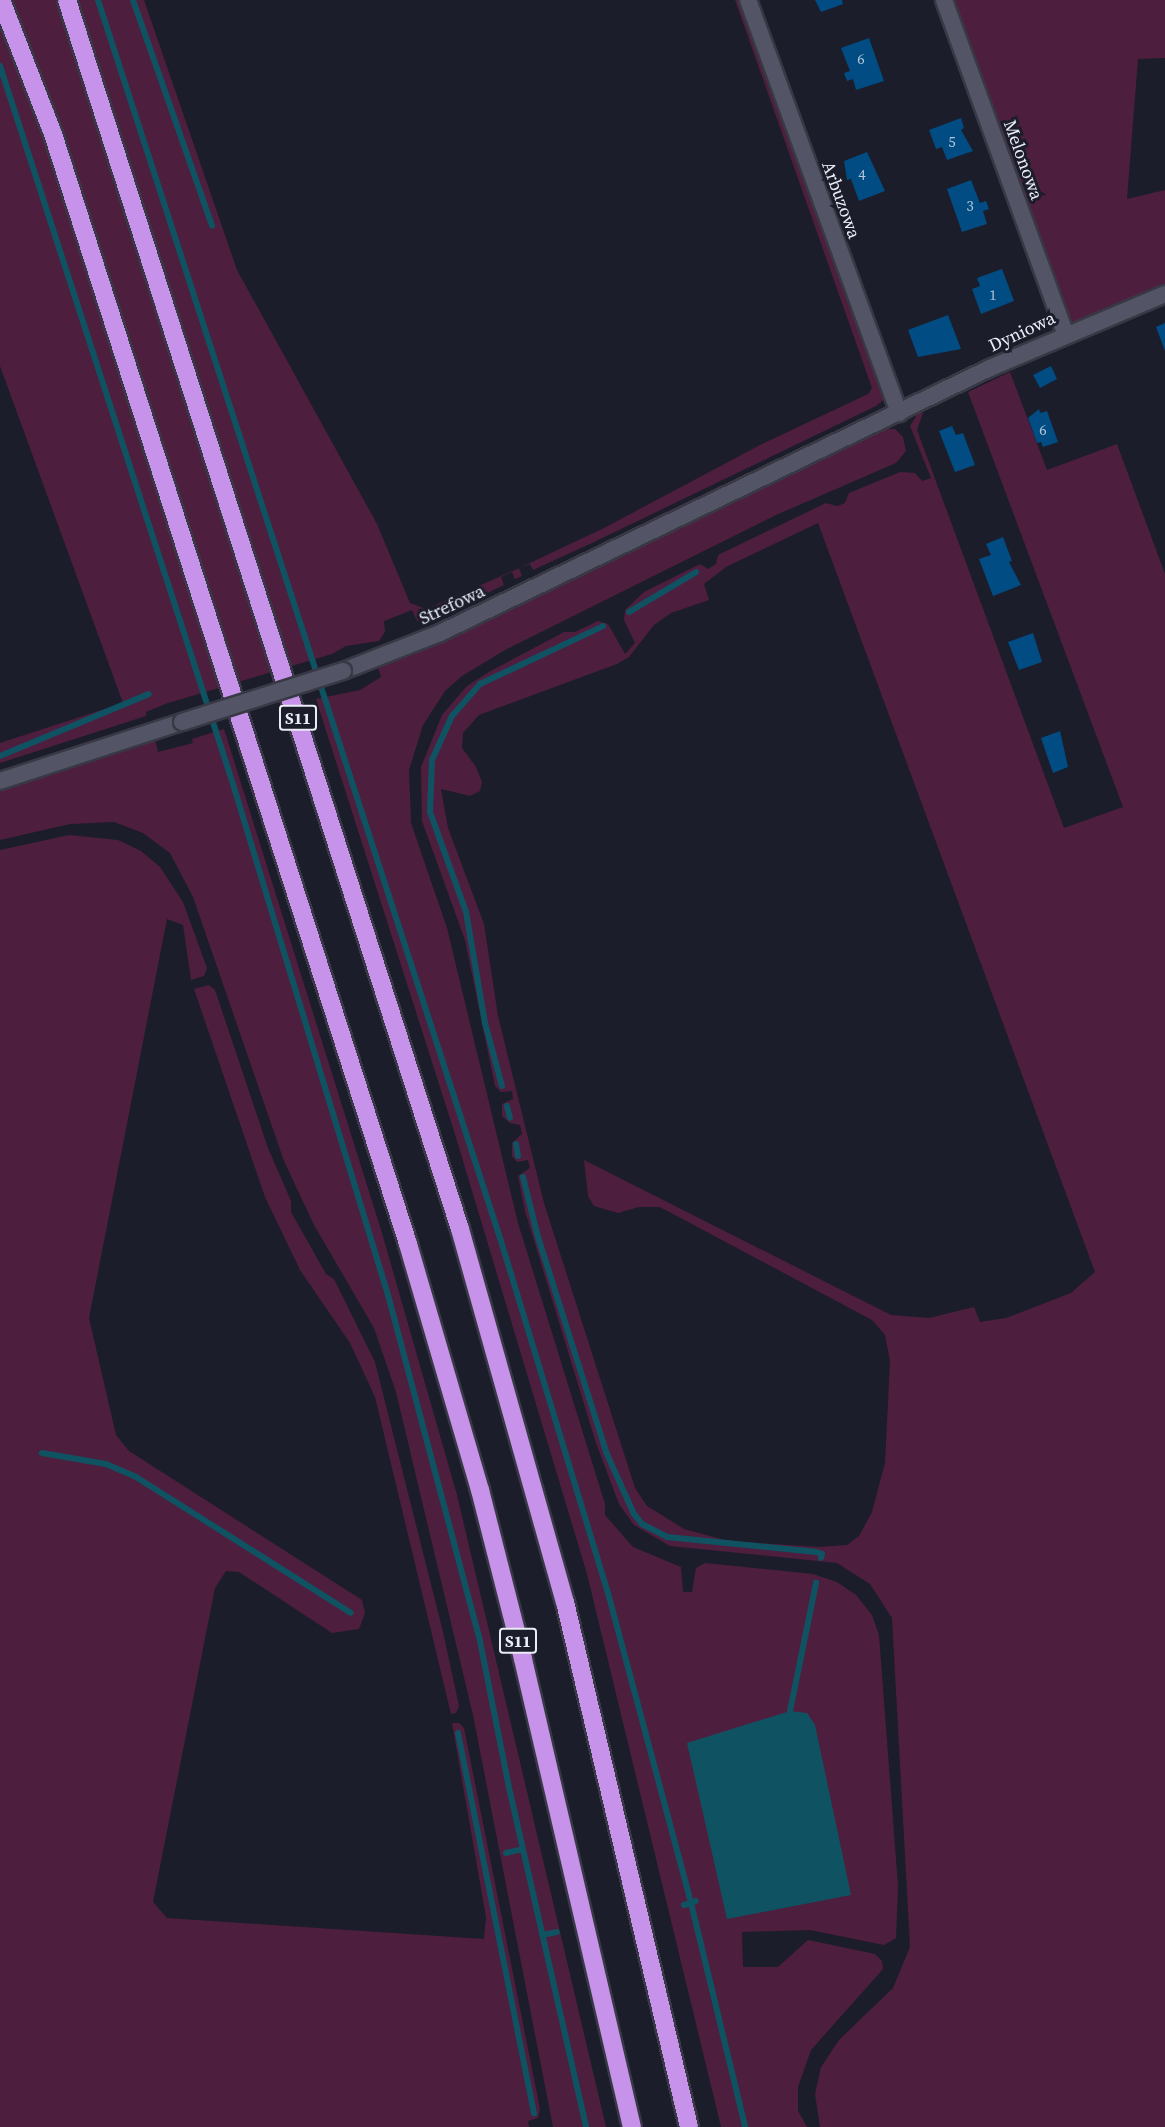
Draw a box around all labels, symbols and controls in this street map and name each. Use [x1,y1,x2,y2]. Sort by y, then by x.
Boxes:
house number: 6 [857,50,865,68]
street label: Melonowa [999,117,1047,203]
house number: 5 [948,133,956,151]
street label: Arbuzowa [817,158,865,242]
house number: 4 [858,166,866,184]
house number: 3 [966,197,974,215]
house number: 1 [989,286,997,304]
street label: Dyniowa [985,307,1059,357]
house number: 6 [1039,421,1047,439]
street label: Strefowa [416,580,488,630]
road number: S11 [278,705,318,731]
road number: S11 [498,1628,538,1654]

